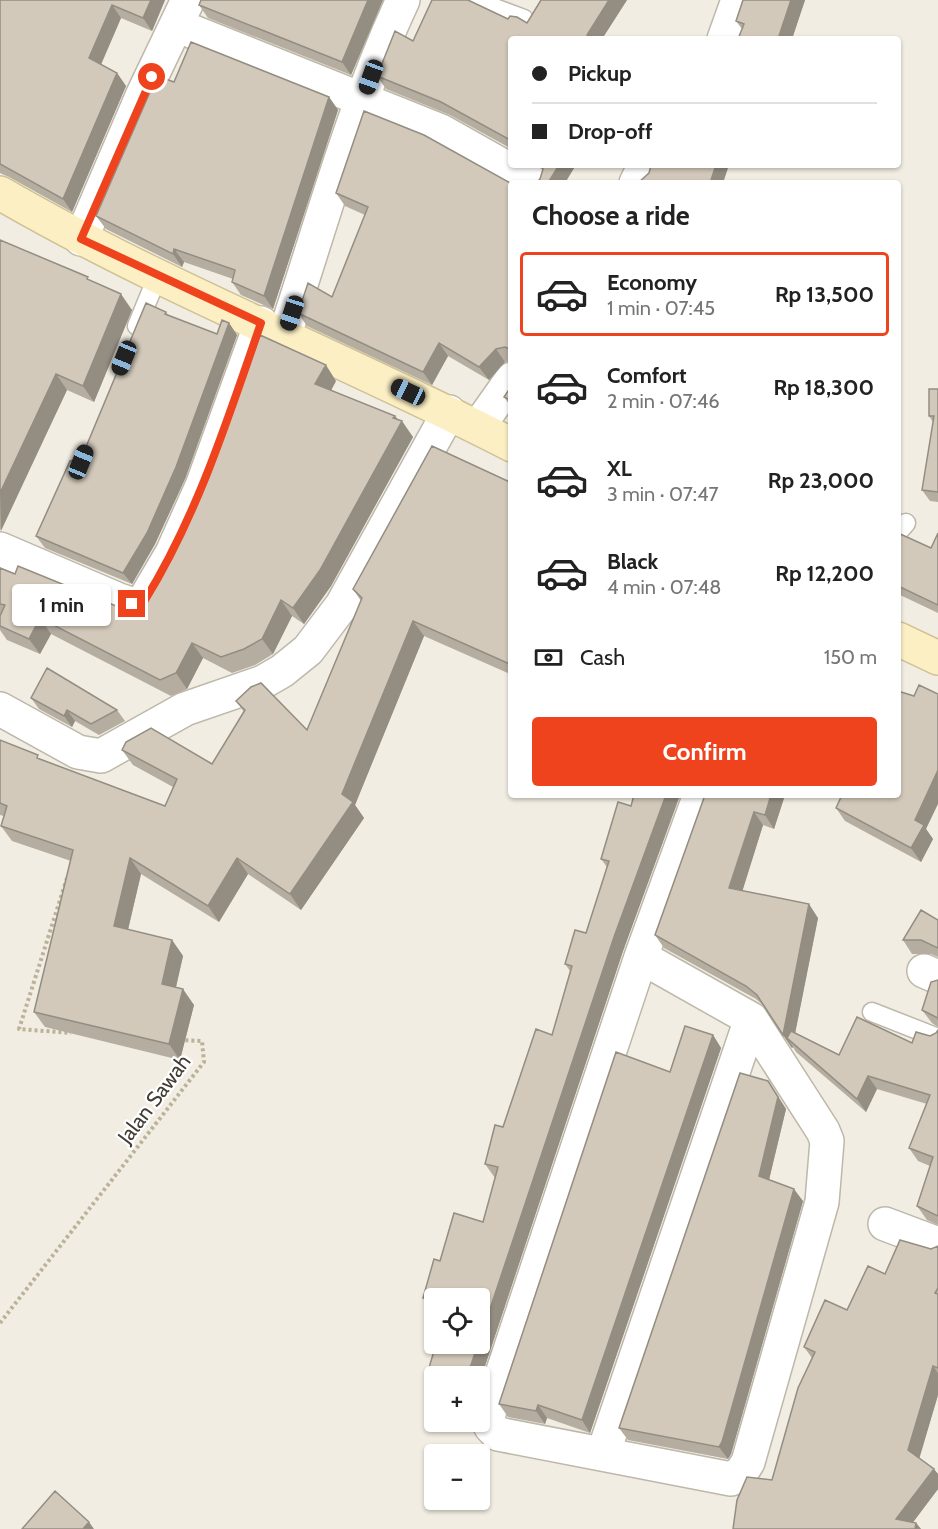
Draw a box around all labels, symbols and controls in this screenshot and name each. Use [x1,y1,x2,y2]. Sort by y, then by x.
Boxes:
car [356,57,386,97]
text: Pickup [568,60,632,87]
route start [138,63,165,90]
text: Drop-off [568,118,652,145]
text: Choose a ride [532,199,690,232]
icon: car [535,267,589,321]
text: Economy [607,269,697,296]
text: Rp 13,500 [775,281,874,308]
car [278,293,306,333]
text: 1 min · 07:45 [607,296,715,320]
car [109,338,139,378]
icon: car [535,360,589,414]
text: Comfort [607,362,686,389]
text: Rp 18,300 [773,374,874,401]
car [388,376,428,408]
text: 2 min · 07:46 [607,389,720,413]
car [66,442,96,482]
icon: car [535,453,589,507]
text: XL [607,455,632,482]
text: Rp 23,000 [768,467,874,494]
text: 3 min · 07:47 [607,482,719,506]
icon: car [535,546,589,600]
text: Black [607,548,658,575]
text: Rp 12,200 [775,560,874,587]
text: 4 min · 07:48 [607,575,721,599]
callout: 1 min [12,583,111,625]
route end [118,590,145,617]
text: 1 min [39,593,84,617]
icon: cash [532,641,565,674]
text: Cash [580,644,625,671]
text: 150 m [824,645,877,669]
button: Confirm [532,717,877,786]
street label: Jalan Sawah [112,1049,196,1149]
map controls [424,1288,490,1510]
button: locate [424,1288,490,1354]
button: + [424,1366,490,1432]
button: − [424,1444,490,1510]

